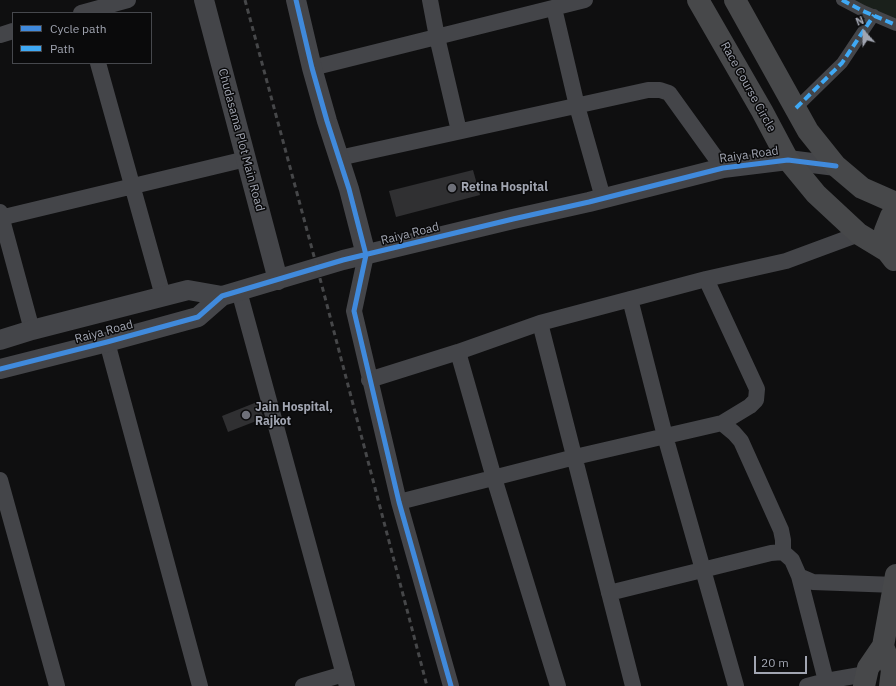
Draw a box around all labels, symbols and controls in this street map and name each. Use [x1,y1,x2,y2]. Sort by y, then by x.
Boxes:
legend [12,12,152,64]
north arrow [844,12,884,52]
text: N [853,13,866,29]
text: Cycle path [50,21,107,36]
street label: Race Course Circle [717,39,779,135]
text: Path [50,41,75,56]
street label: Chudasama Plot Main Road [215,67,267,213]
street label: Raiya Road [718,144,780,166]
place label: Retina Hospital [461,181,548,195]
marker: Retina Hospital [446,182,458,194]
street label: Raiya Road [379,220,441,248]
street label: Raiya Road [73,317,135,347]
place label: Jain Hospital, Rajkot [255,401,333,429]
marker: Jain Hospital, Rajkot [240,409,252,421]
scale bar [756,648,809,674]
text: 20 m [761,655,789,670]

